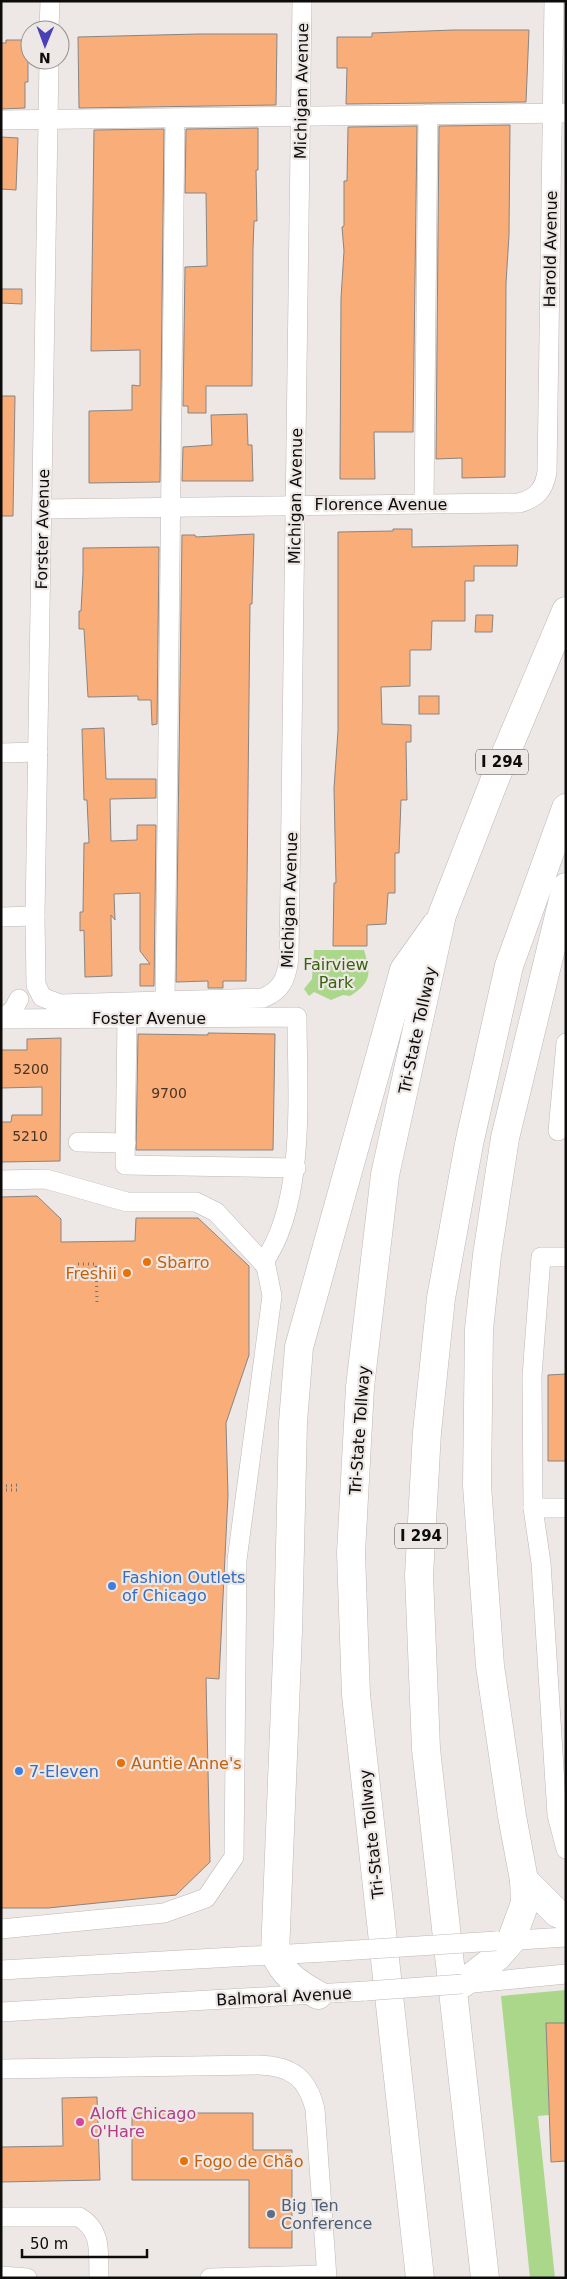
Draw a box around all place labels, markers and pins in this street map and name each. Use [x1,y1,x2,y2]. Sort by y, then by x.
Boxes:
place label: Sbarro [157,1253,209,1272]
marker: Sbarro [141,1256,153,1268]
place label: Freshii [66,1264,117,1283]
marker: Freshii [121,1267,133,1279]
place label: Fashion Outlets of Chicago [122,1568,245,1605]
marker: Fashion Outlets of Chicago [106,1580,118,1592]
place label: Auntie Anne's [131,1754,242,1773]
marker: Auntie Anne's [115,1757,127,1769]
place label: 7-Eleven [29,1762,99,1781]
marker: 7-Eleven [13,1765,25,1777]
place label: Aloft Chicago O'Hare [90,2104,196,2141]
marker: Aloft Chicago O'Hare [74,2116,86,2128]
place label: Fogo de Chão [194,2152,303,2171]
marker: Fogo de Chão [178,2155,190,2167]
place label: Big Ten Conference [281,2196,372,2233]
marker: Big Ten Conference [265,2208,277,2220]

